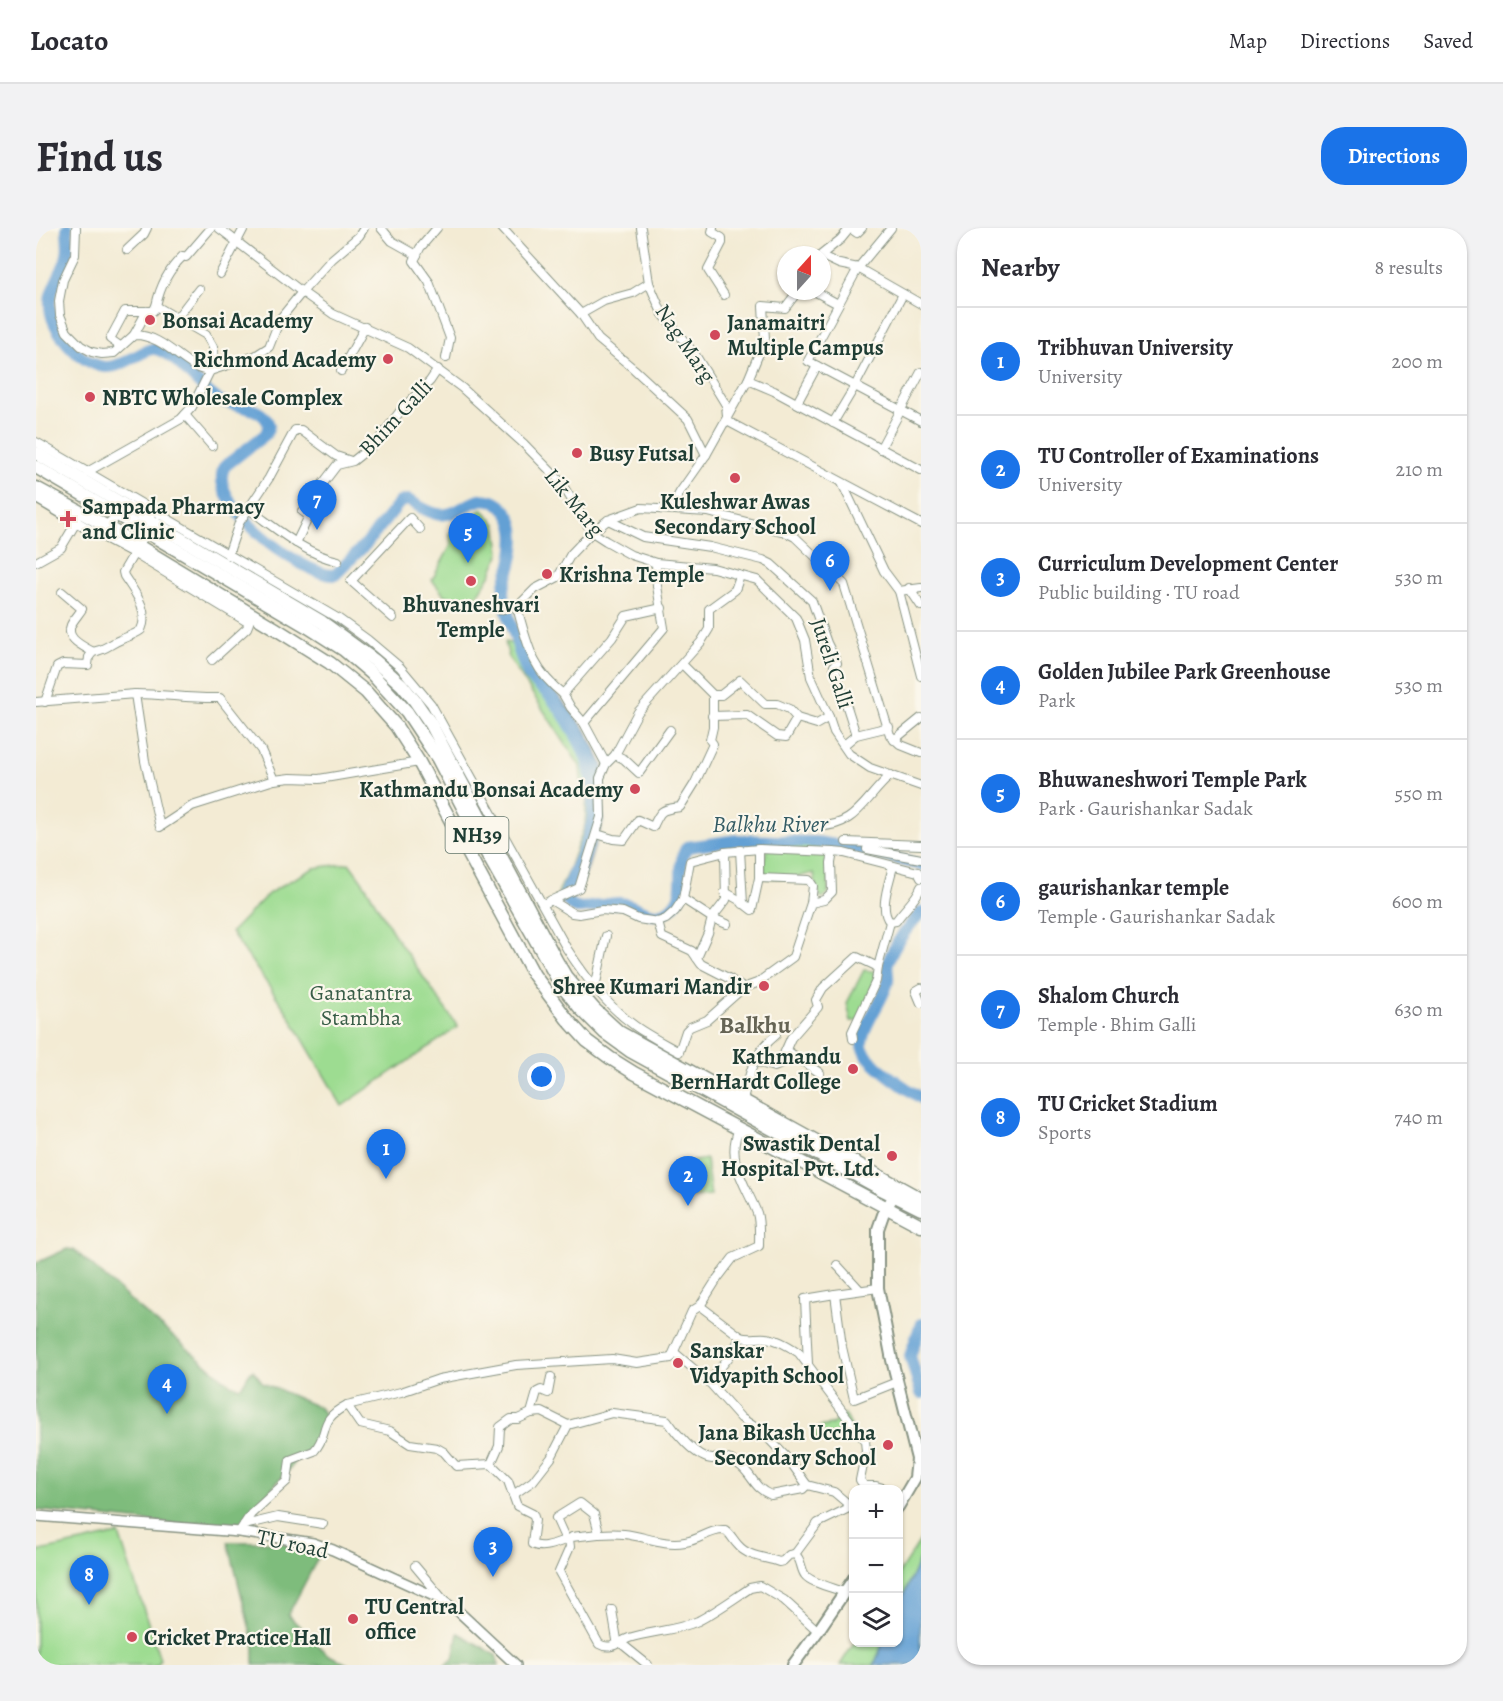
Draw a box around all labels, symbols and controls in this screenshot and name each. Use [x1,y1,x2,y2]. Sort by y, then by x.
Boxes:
text: Locato [30,22,108,60]
text: Map [1229,27,1267,55]
text: Directions [1300,27,1390,55]
text: Saved [1423,27,1473,55]
button: Directions [1321,127,1467,185]
text: Find us [36,128,163,185]
north arrow [777,246,831,300]
text: Nearby [981,250,1060,285]
text: 8 results [1375,254,1443,281]
street label: Nag Marg [648,298,723,389]
place label: Bonsai Academy [162,306,314,336]
place label: Janamaitri Multiple Campus [727,308,884,363]
marker: Bonsai Academy [143,313,157,327]
marker: Janamaitri Multiple Campus [708,328,722,342]
text: Tribhuvan University [1038,333,1233,363]
place label: Richmond Academy [193,345,377,375]
text: 1 [997,348,1004,375]
text: 200 m [1392,348,1443,375]
marker: Richmond Academy [381,352,395,366]
text: University [1038,363,1122,390]
street label: Bhim Galli [352,373,439,463]
place label: NBTC Wholesale Complex [102,383,343,413]
marker: NBTC Wholesale Complex [83,390,97,404]
place label: Busy Futsal [589,439,694,469]
text: TU Controller of Examinations [1038,441,1319,471]
marker: Busy Futsal [570,446,584,460]
text: 2 [996,456,1005,483]
text: 210 m [1395,456,1443,483]
street label: Lik Marg [537,462,611,543]
marker: Kuleshwar Awas Secondary School [728,471,742,485]
text: University [1038,471,1122,498]
pin: 7 [298,480,336,530]
place label: Kuleshwar Awas Secondary School [654,487,816,542]
place label: Sampada Pharmacy and Clinic [82,492,265,547]
marker: Sampada Pharmacy and Clinic [59,510,77,528]
pin: 5 [448,514,488,563]
pin: 6 [810,542,850,591]
text: Curriculum Development Center [1038,549,1338,579]
place label: Krishna Temple [559,560,704,590]
text: 3 [996,564,1005,591]
text: 530 m [1395,564,1443,591]
marker: Krishna Temple [540,567,554,581]
marker: Bhuvaneshvari Temple [464,574,478,588]
text: Public building · TU road [1038,579,1240,606]
place label: Bhuvaneshvari Temple [402,590,540,645]
street label: Jureli Galli [803,614,861,713]
text: Golden Jubilee Park Greenhouse [1038,657,1331,687]
text: 4 [996,672,1005,699]
text: 530 m [1395,672,1443,699]
text: Park [1038,687,1076,714]
text: Bhuwaneshwori Temple Park [1038,765,1307,795]
place label: Kathmandu Bonsai Academy [359,775,624,805]
text: 5 [996,780,1005,807]
text: 550 m [1395,780,1443,807]
marker: Kathmandu Bonsai Academy [628,782,642,796]
text: Park · Gaurishankar Sadak [1038,795,1253,822]
water label: Balkhu River [712,808,828,840]
road number: NH39 [446,817,508,853]
text: gaurishankar temple [1038,873,1229,903]
text: 6 [996,888,1005,915]
text: 600 m [1392,888,1443,915]
text: Temple · Gaurishankar Sadak [1038,903,1275,930]
place label: Shree Kumari Mandir [552,972,752,1002]
park label: Ganatantra Stambha [310,978,413,1033]
marker: Shree Kumari Mandir [757,979,771,993]
text: Shalom Church [1038,981,1179,1011]
text: 7 [996,996,1005,1023]
text: 630 m [1394,996,1443,1023]
district label: Balkhu [719,1009,792,1041]
text: Temple · Bhim Galli [1038,1011,1196,1038]
place label: Kathmandu BernHardt College [670,1042,842,1097]
your location [527,1062,556,1091]
marker: Kathmandu BernHardt College [846,1062,860,1076]
text: TU Cricket Stadium [1038,1089,1218,1119]
text: 8 [996,1104,1005,1131]
text: 740 m [1394,1104,1443,1131]
text: Sports [1038,1119,1091,1146]
place label: Swastik Dental Hospital Pvt. Ltd. [721,1129,880,1184]
pin: 1 [366,1130,406,1179]
marker: Swastik Dental Hospital Pvt. Ltd. [885,1149,899,1163]
pin: 2 [668,1156,708,1206]
place label: Sanskar Vidyapith School [689,1336,844,1391]
marker: Sanskar Vidyapith School [671,1356,685,1370]
pin: 4 [148,1364,186,1414]
place label: Jana Bikash Ucchha Secondary School [698,1418,876,1473]
marker: Jana Bikash Ucchha Secondary School [881,1438,895,1452]
map controls [849,1485,903,1647]
button: + [849,1485,903,1539]
street label: TU road [254,1522,332,1566]
pin: 3 [474,1528,512,1577]
button: − [849,1539,903,1593]
pin: 8 [70,1556,108,1605]
place label: TU Central office [365,1592,464,1647]
button: layers [849,1593,903,1647]
marker: TU Central office [346,1612,360,1626]
place label: Cricket Practice Hall [144,1623,331,1653]
marker: Cricket Practice Hall [125,1630,139,1644]

